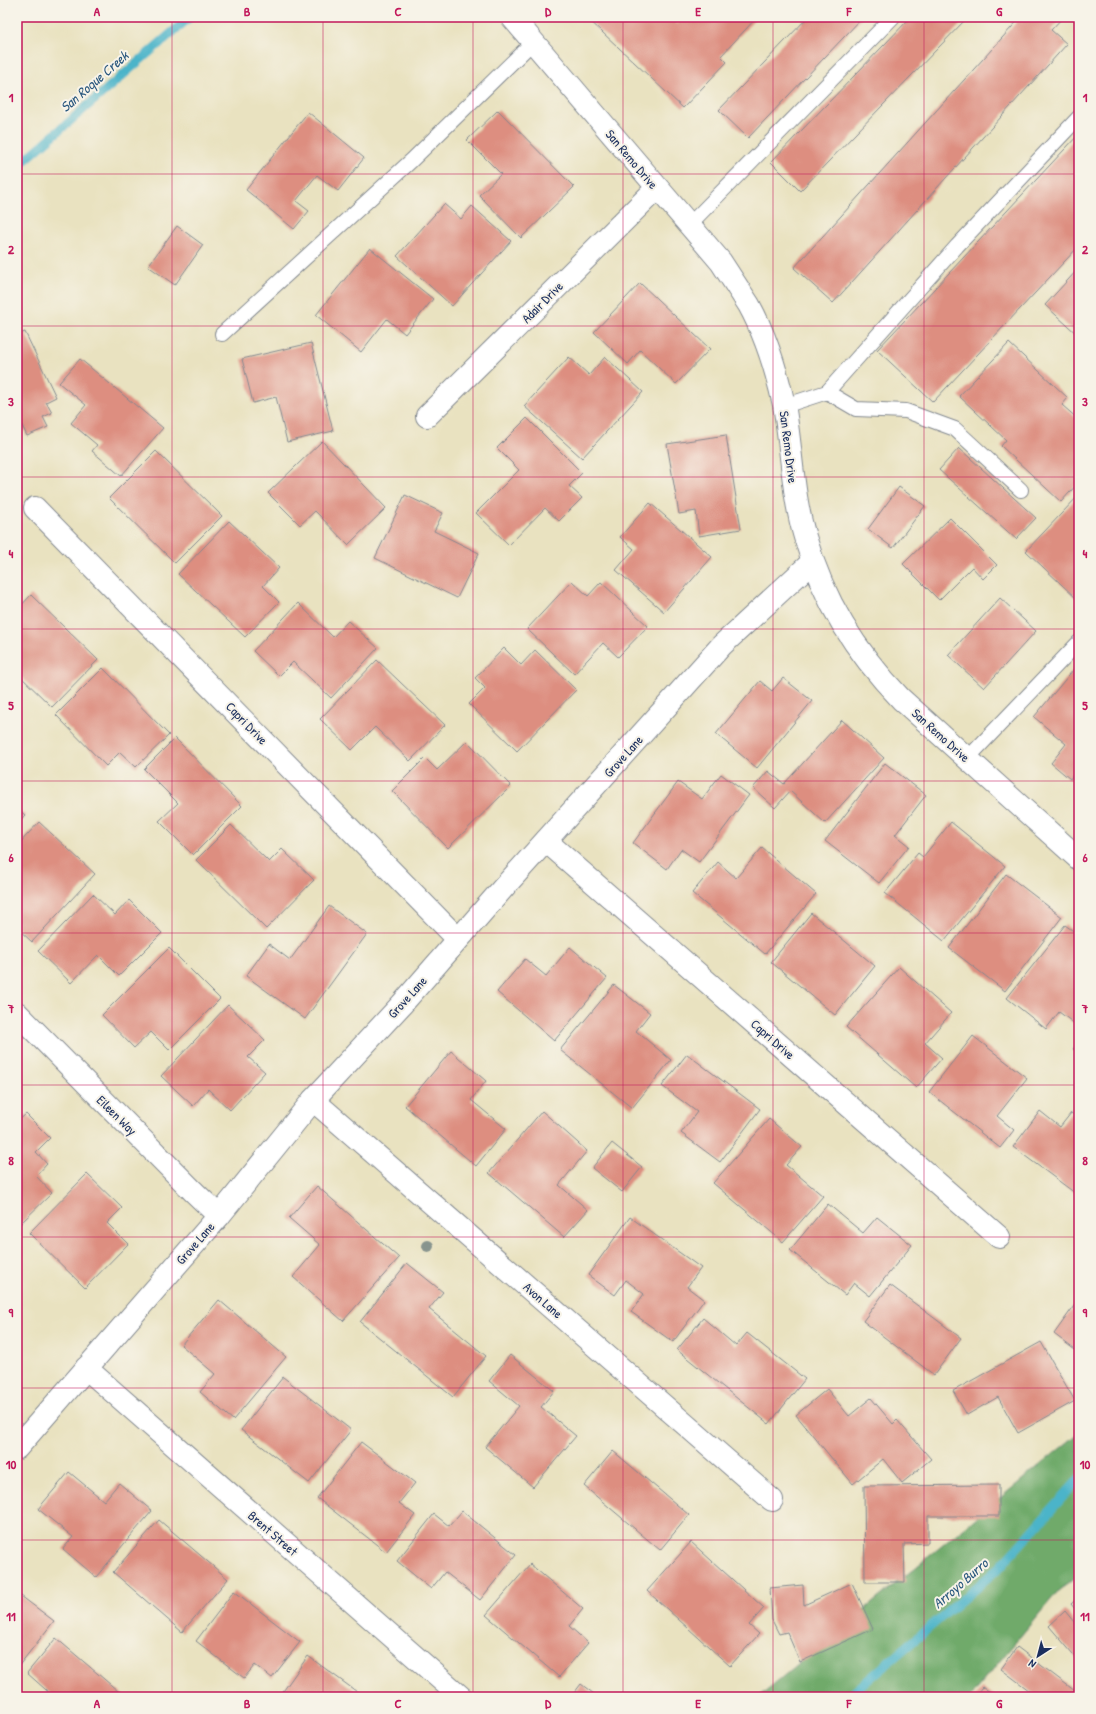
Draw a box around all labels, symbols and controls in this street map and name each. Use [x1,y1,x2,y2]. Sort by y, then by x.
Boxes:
text: A [94,2,101,20]
text: B [244,2,251,20]
text: C [394,2,402,20]
text: D [545,2,552,20]
text: E [695,2,701,20]
text: F [846,2,853,20]
text: G [996,2,1003,20]
water label: San Roque Creek [56,45,134,117]
text: 1 [9,88,14,106]
text: 1 [1083,88,1088,106]
street label: San Remo Drive [602,125,662,193]
text: 2 [8,240,15,258]
text: 2 [1082,240,1089,258]
street label: Adair Drive [517,277,567,327]
text: 3 [8,392,14,410]
text: 3 [1082,392,1088,410]
street label: San Remo Drive [776,410,802,484]
text: 4 [9,544,14,562]
text: 4 [1083,544,1088,562]
text: 5 [8,696,14,714]
text: 5 [1082,696,1088,714]
street label: Capri Drive [222,698,272,748]
street label: San Remo Drive [908,704,974,766]
street label: Grove Lane [599,731,647,781]
text: 6 [8,848,14,866]
text: 6 [1082,848,1088,866]
street label: Grove Lane [383,972,431,1022]
text: 7 [7,999,15,1017]
text: 7 [1081,999,1089,1017]
street label: Capri Drive [747,1015,799,1063]
street label: Eileen Way [93,1091,141,1139]
text: 8 [8,1151,14,1169]
text: 8 [1082,1151,1088,1169]
street label: Grove Lane [172,1218,218,1268]
street label: Avon Lane [519,1278,567,1322]
text: 9 [9,1303,14,1321]
text: 9 [1083,1303,1088,1321]
text: 10 [6,1455,16,1473]
text: 10 [1080,1455,1090,1473]
street label: Brent Street [244,1506,302,1560]
water label: Arroyo Burro [928,1553,993,1613]
text: 11 [6,1607,16,1625]
text: 11 [1080,1607,1090,1625]
north arrow [1018,1636,1058,1676]
text: N [1026,1657,1039,1671]
text: A [94,1694,101,1712]
text: B [244,1694,251,1712]
text: C [394,1694,402,1712]
text: D [545,1694,552,1712]
text: E [695,1694,701,1712]
text: F [846,1694,853,1712]
text: G [996,1694,1003,1712]

